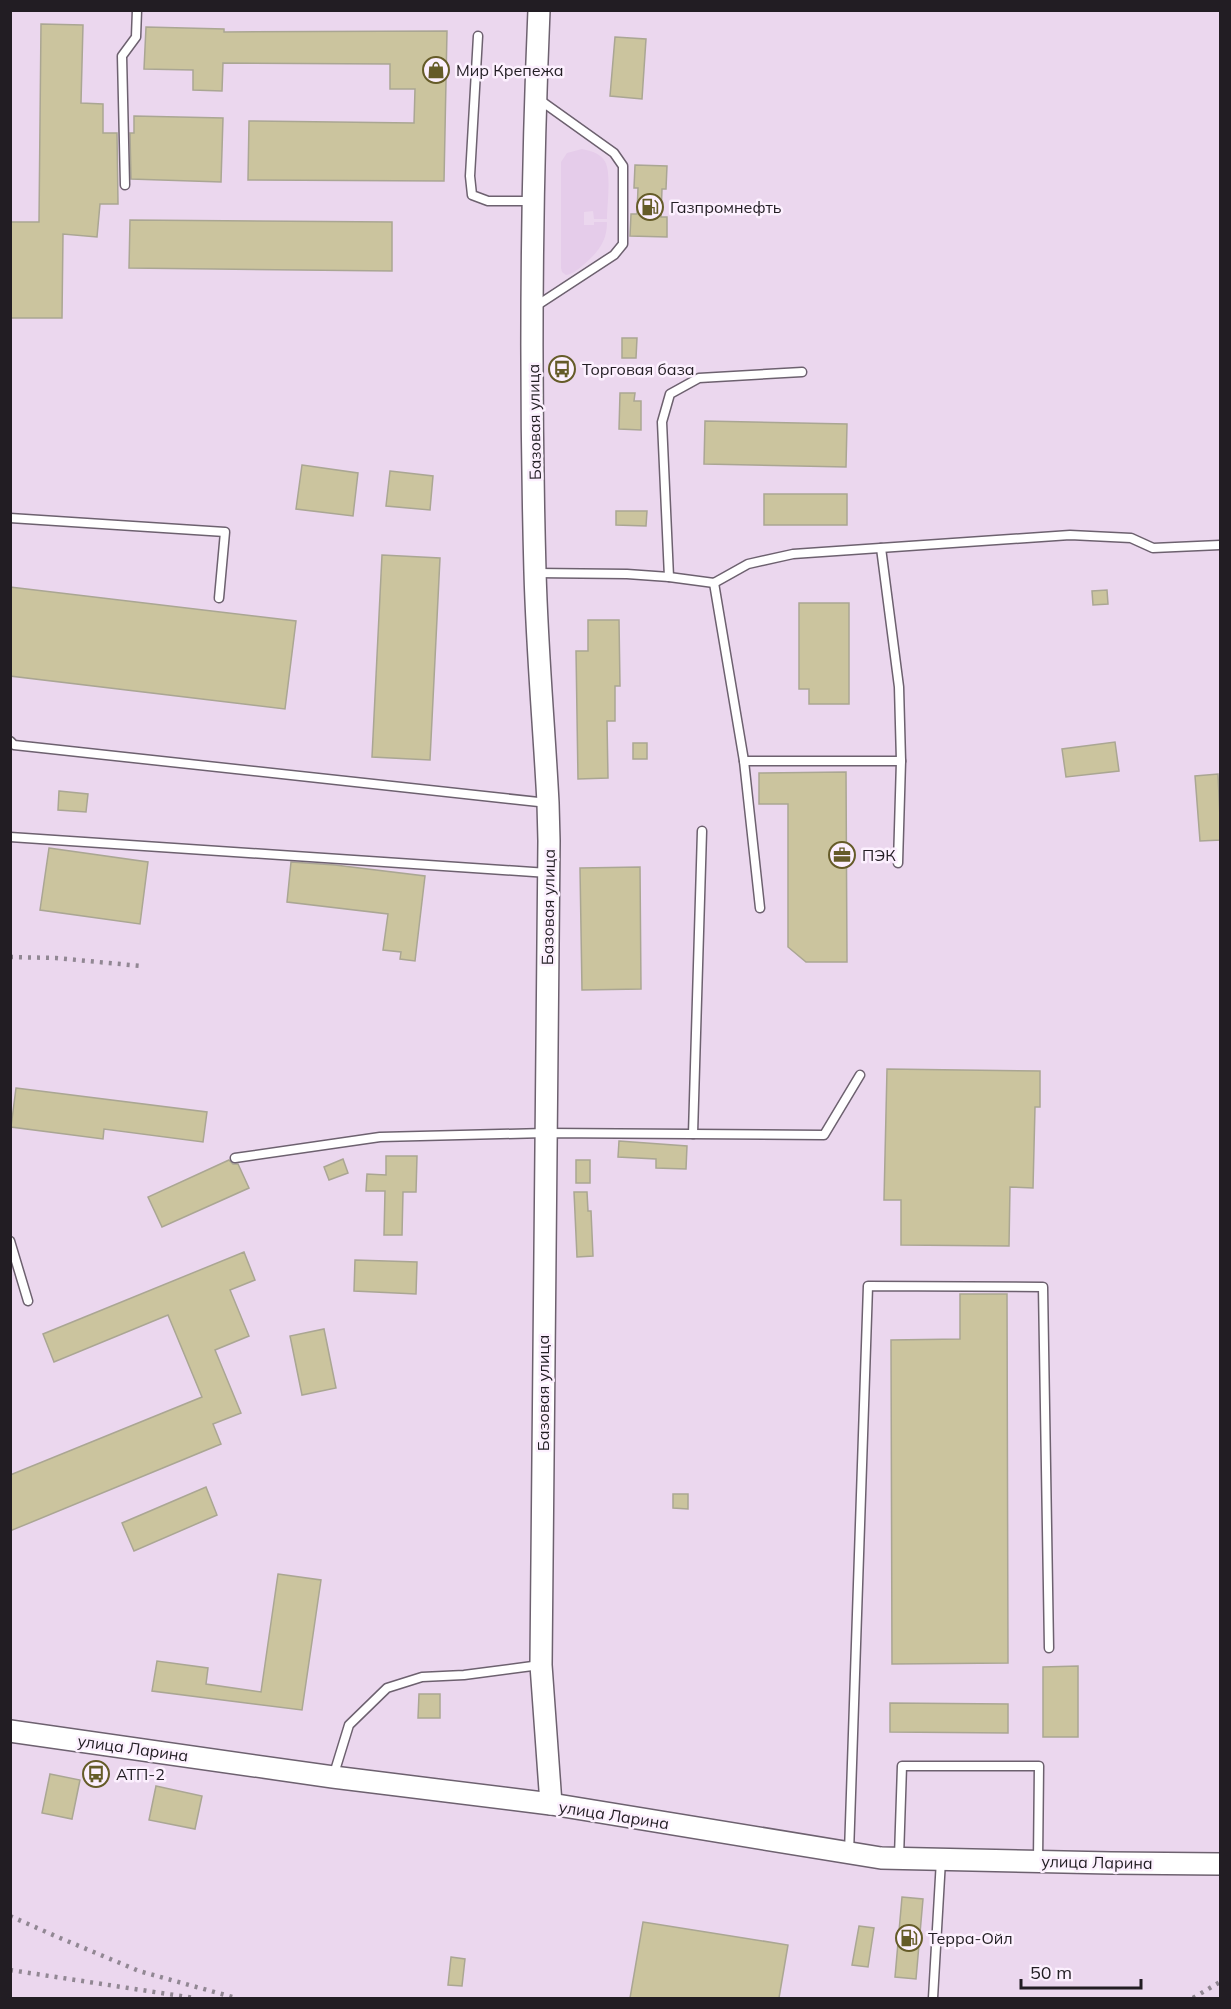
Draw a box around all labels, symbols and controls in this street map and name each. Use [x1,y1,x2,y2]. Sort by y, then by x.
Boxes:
shop icon: Мир Крепежа [421,55,451,85]
place label: Мир Крепежа [456,60,563,80]
fuel station icon: Газпромнефть [635,192,665,222]
place label: Газпромнефть [670,197,782,217]
bus stop icon: Торговая база [547,354,577,384]
place label: Торговая база [582,359,695,379]
street label: Базовая улица [523,364,545,480]
office icon: ПЭК [827,840,857,870]
place label: ПЭК [862,845,896,865]
street label: Базовая улица [537,849,559,965]
street label: Базовая улица [533,1335,553,1451]
street label: улица Ларина [76,1730,190,1766]
bus stop icon: АТП-2 [81,1759,111,1789]
place label: АТП-2 [116,1764,165,1784]
street label: улица Ларина [557,1796,671,1834]
street label: улица Ларина [1041,1851,1153,1873]
fuel station icon: Терра-Ойл [894,1923,924,1953]
place label: Терра-Ойл [928,1928,1013,1948]
scale bar [1021,1952,1141,1990]
text: 50 m [1030,1961,1072,1984]

